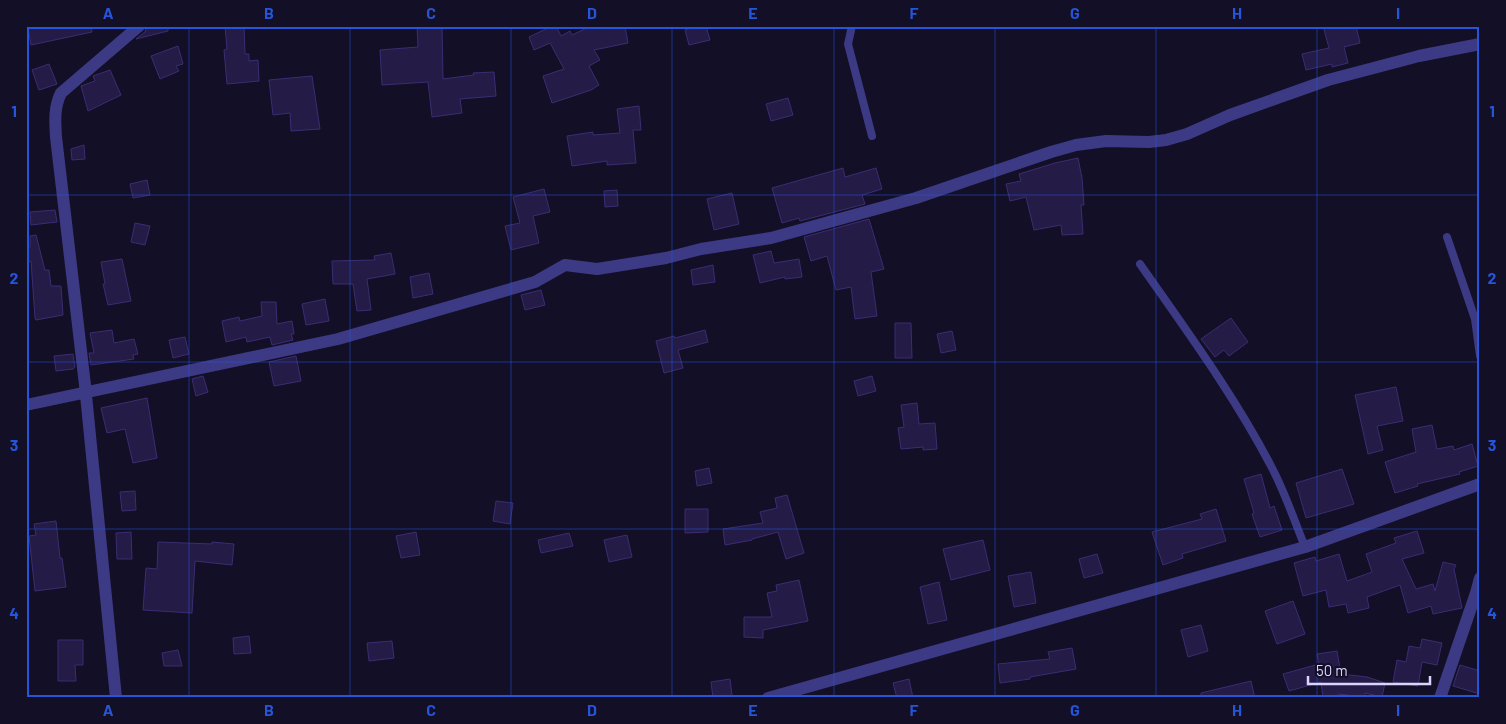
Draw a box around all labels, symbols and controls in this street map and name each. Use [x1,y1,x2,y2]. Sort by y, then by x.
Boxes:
text: A [103,3,114,22]
text: B [264,3,274,22]
text: C [426,3,436,22]
text: D [587,3,597,22]
text: E [748,3,758,22]
text: F [910,3,919,22]
text: G [1070,3,1080,22]
text: H [1232,3,1242,22]
text: I [1396,3,1400,22]
text: 1 [11,101,17,120]
text: 1 [1489,101,1495,120]
text: 2 [10,268,19,287]
text: 2 [1488,268,1497,287]
text: 3 [10,435,18,454]
text: 3 [1488,435,1496,454]
text: 4 [9,603,19,622]
text: 4 [1487,603,1497,622]
scale bar [1308,654,1431,686]
text: 50 m [1316,661,1348,679]
text: A [103,700,114,719]
text: B [264,700,274,719]
text: C [426,700,436,719]
text: D [587,700,597,719]
text: E [748,700,758,719]
text: F [910,700,919,719]
text: G [1070,700,1080,719]
text: H [1232,700,1242,719]
text: I [1396,700,1400,719]

